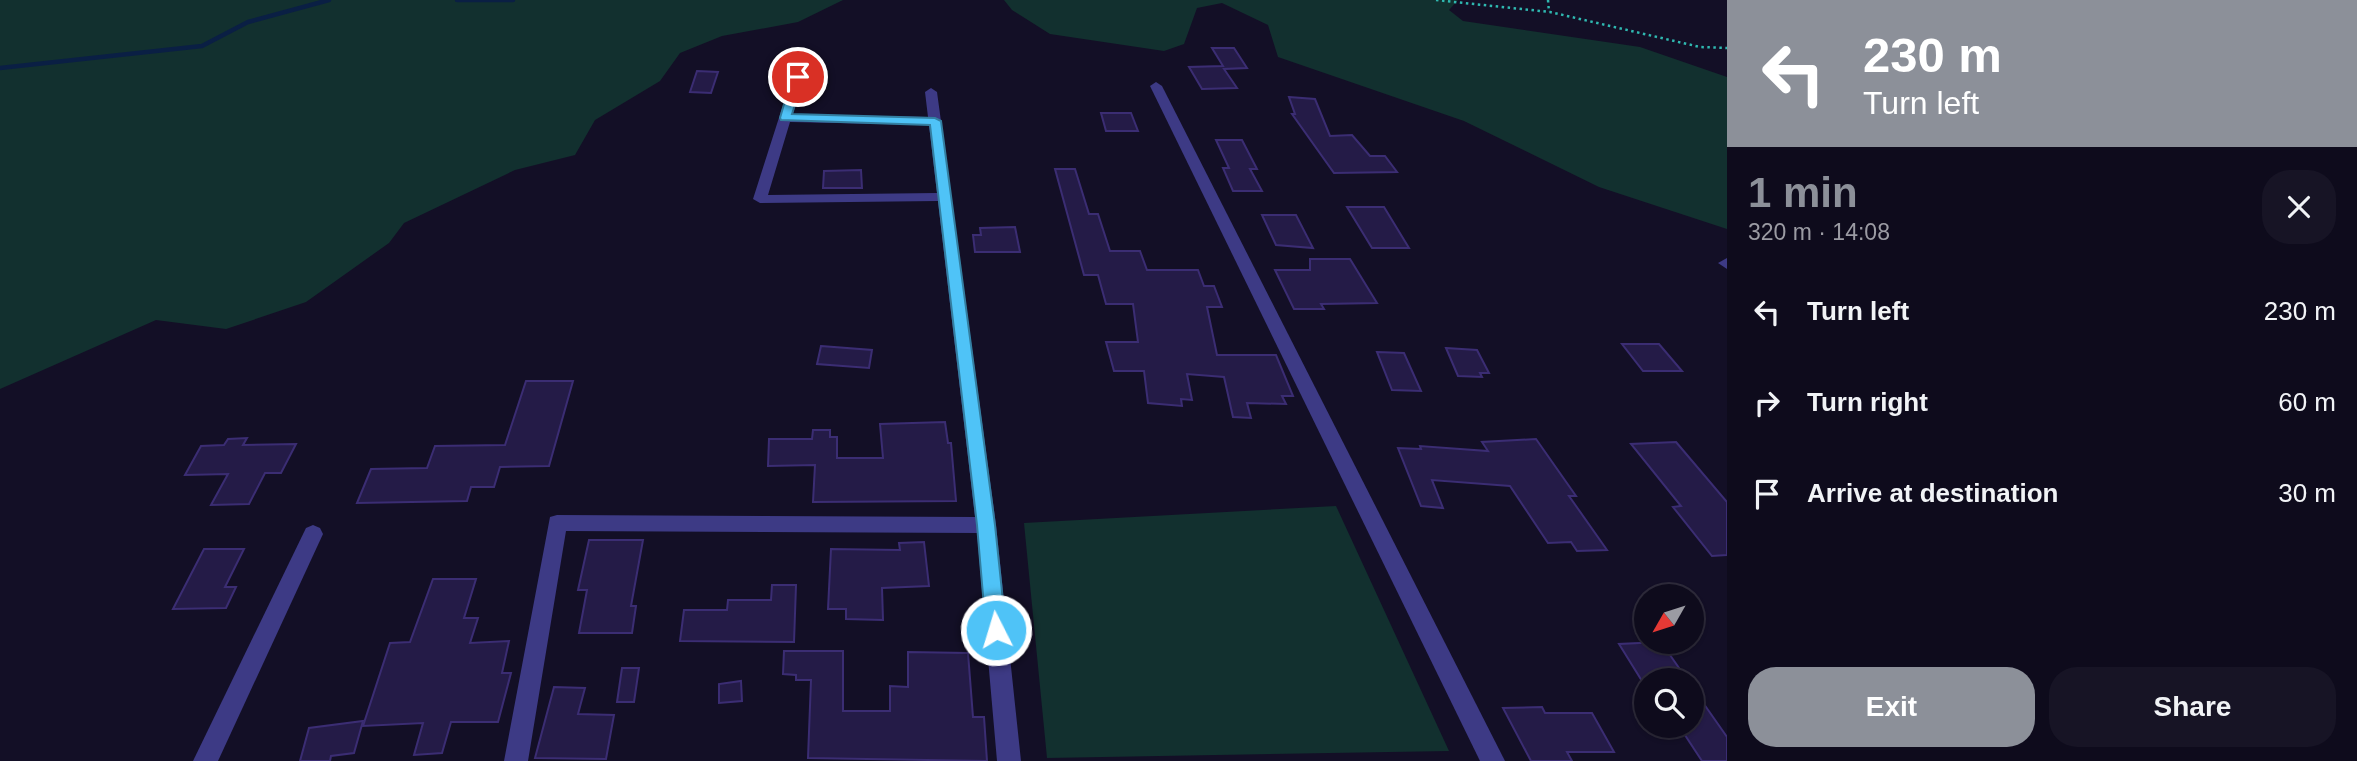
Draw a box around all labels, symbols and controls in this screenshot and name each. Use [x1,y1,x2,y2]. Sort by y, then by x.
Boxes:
icon: left [1748,28,1839,119]
text: 230 m [1863,28,2002,82]
pin [768,47,828,107]
icon: arrive [779,58,817,96]
text: Turn left [1863,85,1979,121]
text: 1 min [1748,169,1858,216]
button: close [2262,170,2336,244]
text: 320 m · 14:08 [1748,219,1890,245]
icon: left [1748,293,1786,331]
text: Turn left [1807,296,1909,326]
text: 230 m [2264,296,2336,326]
icon: right [1748,384,1786,422]
text: Turn right [1807,387,1928,417]
text: 60 m [2278,387,2336,417]
icon: arrive [1748,475,1786,513]
text: Arrive at destination [1807,478,2058,508]
text: 30 m [2278,478,2336,508]
north arrow [1634,584,1704,654]
map controls [1634,584,1704,738]
position arrow [959,593,1033,667]
button: Exit [1748,667,2035,747]
button: Share [2049,667,2336,747]
button: search [1634,668,1704,738]

